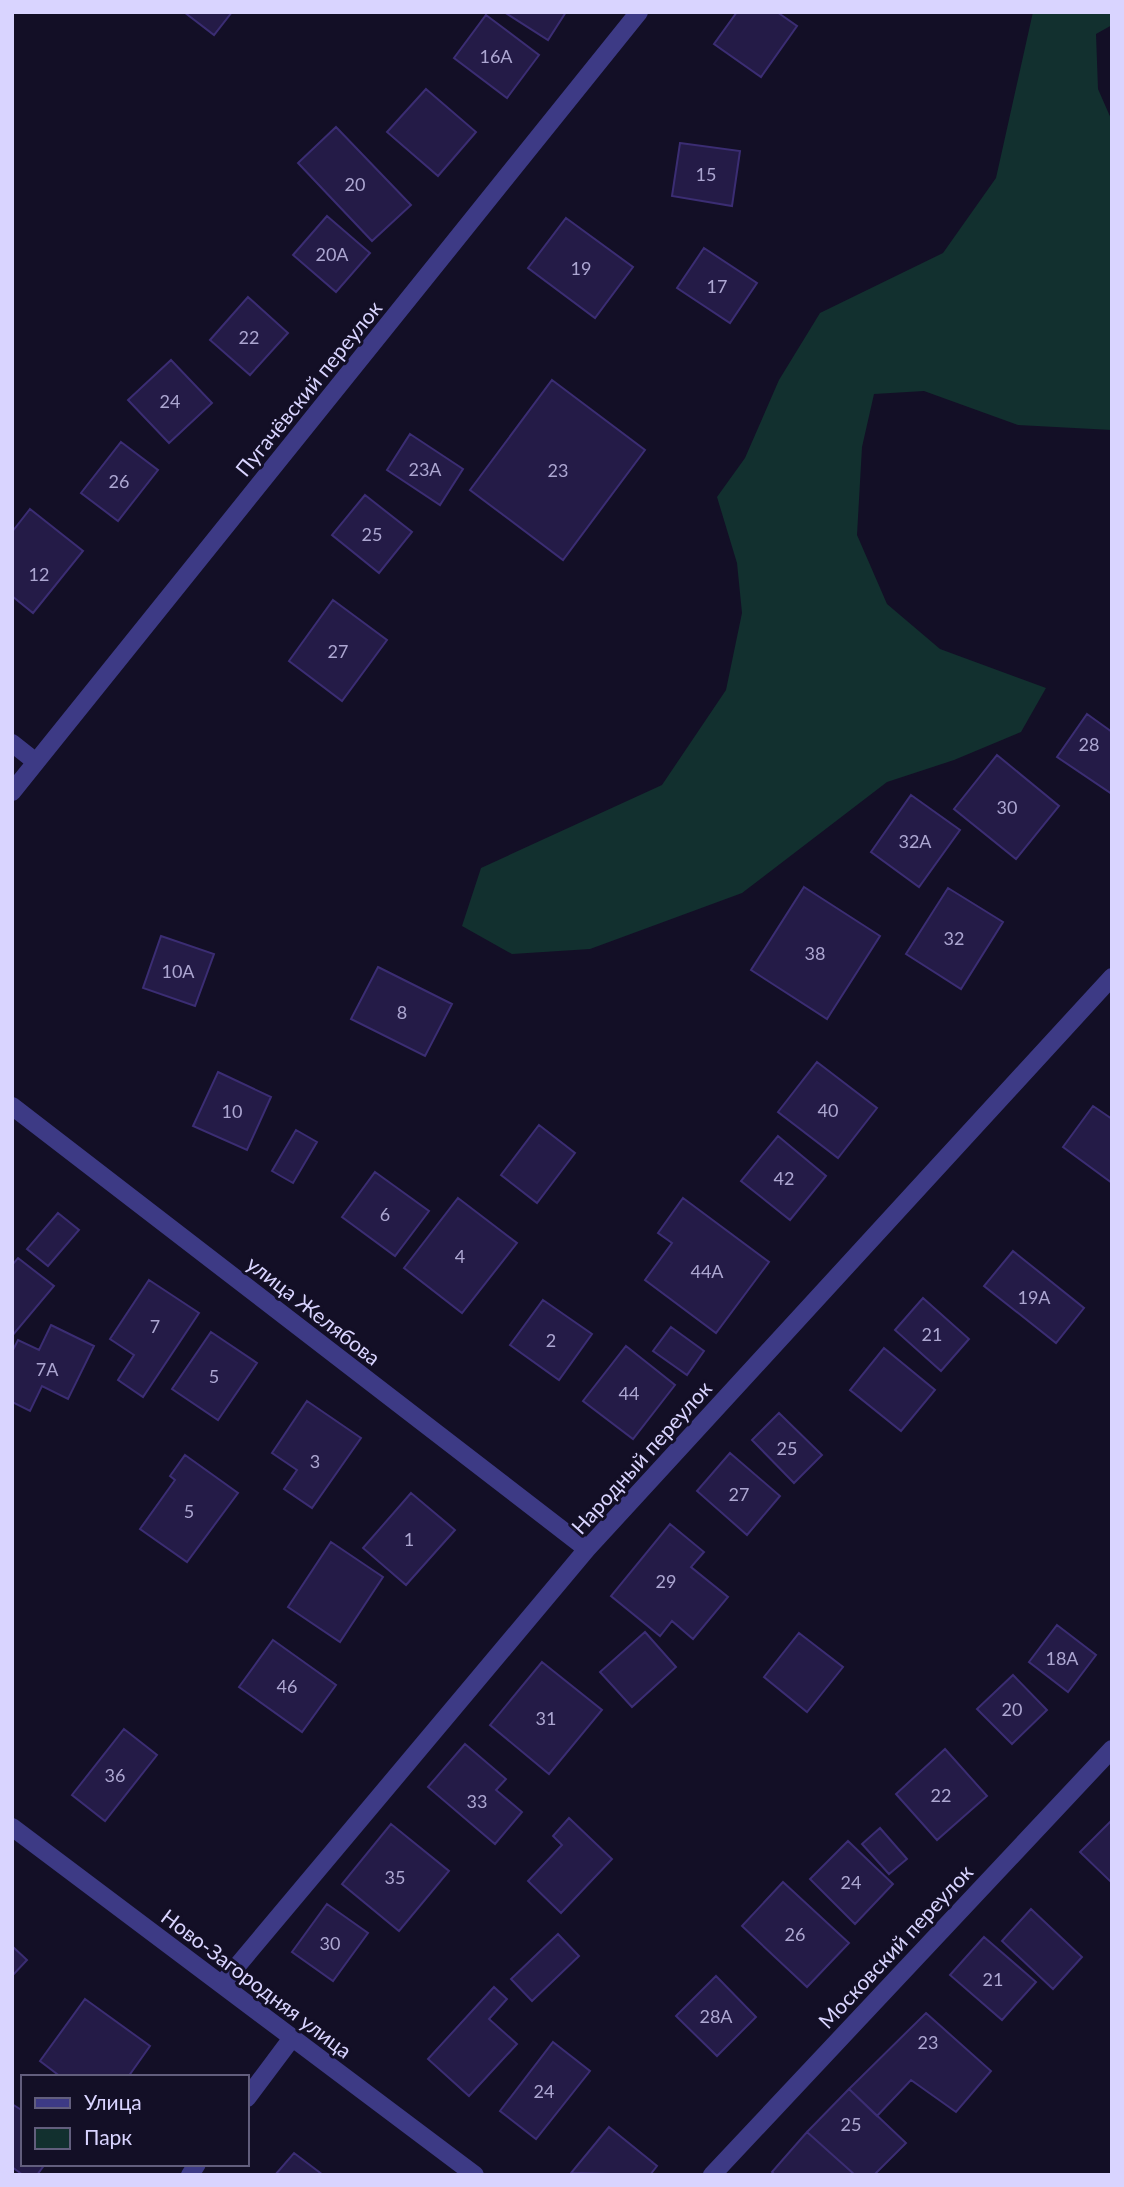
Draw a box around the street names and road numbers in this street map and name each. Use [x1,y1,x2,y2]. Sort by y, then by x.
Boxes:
street label: Пугачёвский переулок [230,295,386,481]
street label: улица Желябова [242,1250,386,1370]
street label: Народный переулок [566,1375,716,1539]
street label: Московский переулок [813,1859,977,2033]
street label: Ново-Загородняя улица [157,1903,357,2063]

